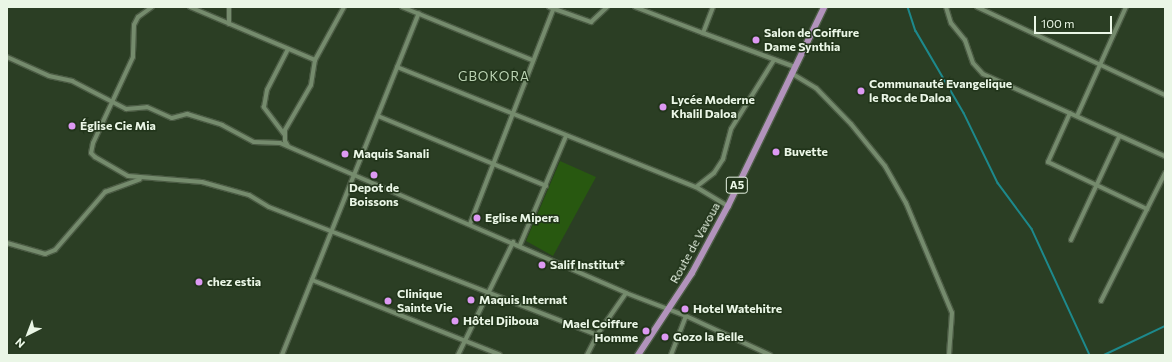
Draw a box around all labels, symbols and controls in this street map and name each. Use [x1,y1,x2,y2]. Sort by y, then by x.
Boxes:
scale bar [1036,8,1114,34]
text: 100 m [1041,16,1075,30]
place label: Salon de Coiffure Dame Synthia [764,26,859,54]
marker: Salon de Coiffure Dame Synthia [751,35,761,45]
district label: GBOKORA [458,68,530,84]
place label: Communauté Evangelique le Roc de Daloa [869,77,1012,105]
marker: Communauté Evangelique le Roc de Daloa [856,86,866,96]
place label: Lycée Moderne Khalil Daloa [671,93,755,121]
marker: Lycée Moderne Khalil Daloa [658,102,668,112]
place label: Église Cie Mia [80,119,156,133]
marker: Église Cie Mia [67,121,77,131]
place label: Buvette [784,145,828,159]
place label: Maquis Sanali [353,147,429,161]
marker: Buvette [771,147,781,157]
marker: Maquis Sanali [340,149,350,159]
marker: Depot de Boissons [369,170,379,180]
road number: A5 [725,176,749,194]
place label: Depot de Boissons [349,181,399,209]
street label: Route de Vavoua [667,200,723,286]
place label: Eglise Mipera [485,211,559,225]
marker: Eglise Mipera [472,213,482,223]
place label: Salif Institut* [550,258,625,272]
marker: Salif Institut* [537,260,547,270]
place label: chez estia [207,275,261,289]
marker: chez estia [194,277,204,287]
place label: Clinique Sainte Vie [397,287,453,315]
place label: Maquis Internat [479,293,567,307]
marker: Clinique Sainte Vie [382,295,394,307]
marker: Maquis Internat [466,295,476,305]
place label: Hotel Watehitre [693,302,782,316]
marker: Hotel Watehitre [680,304,690,314]
north arrow [8,314,48,354]
place label: Hôtel Djiboua [463,314,539,328]
marker: Hôtel Djiboua [450,316,460,326]
place label: Mael Coiffure Homme [562,317,638,345]
marker: Mael Coiffure Homme [641,326,651,336]
place label: Gozo la Belle [673,330,743,344]
marker: Gozo la Belle [660,332,670,342]
text: N [12,336,27,351]

